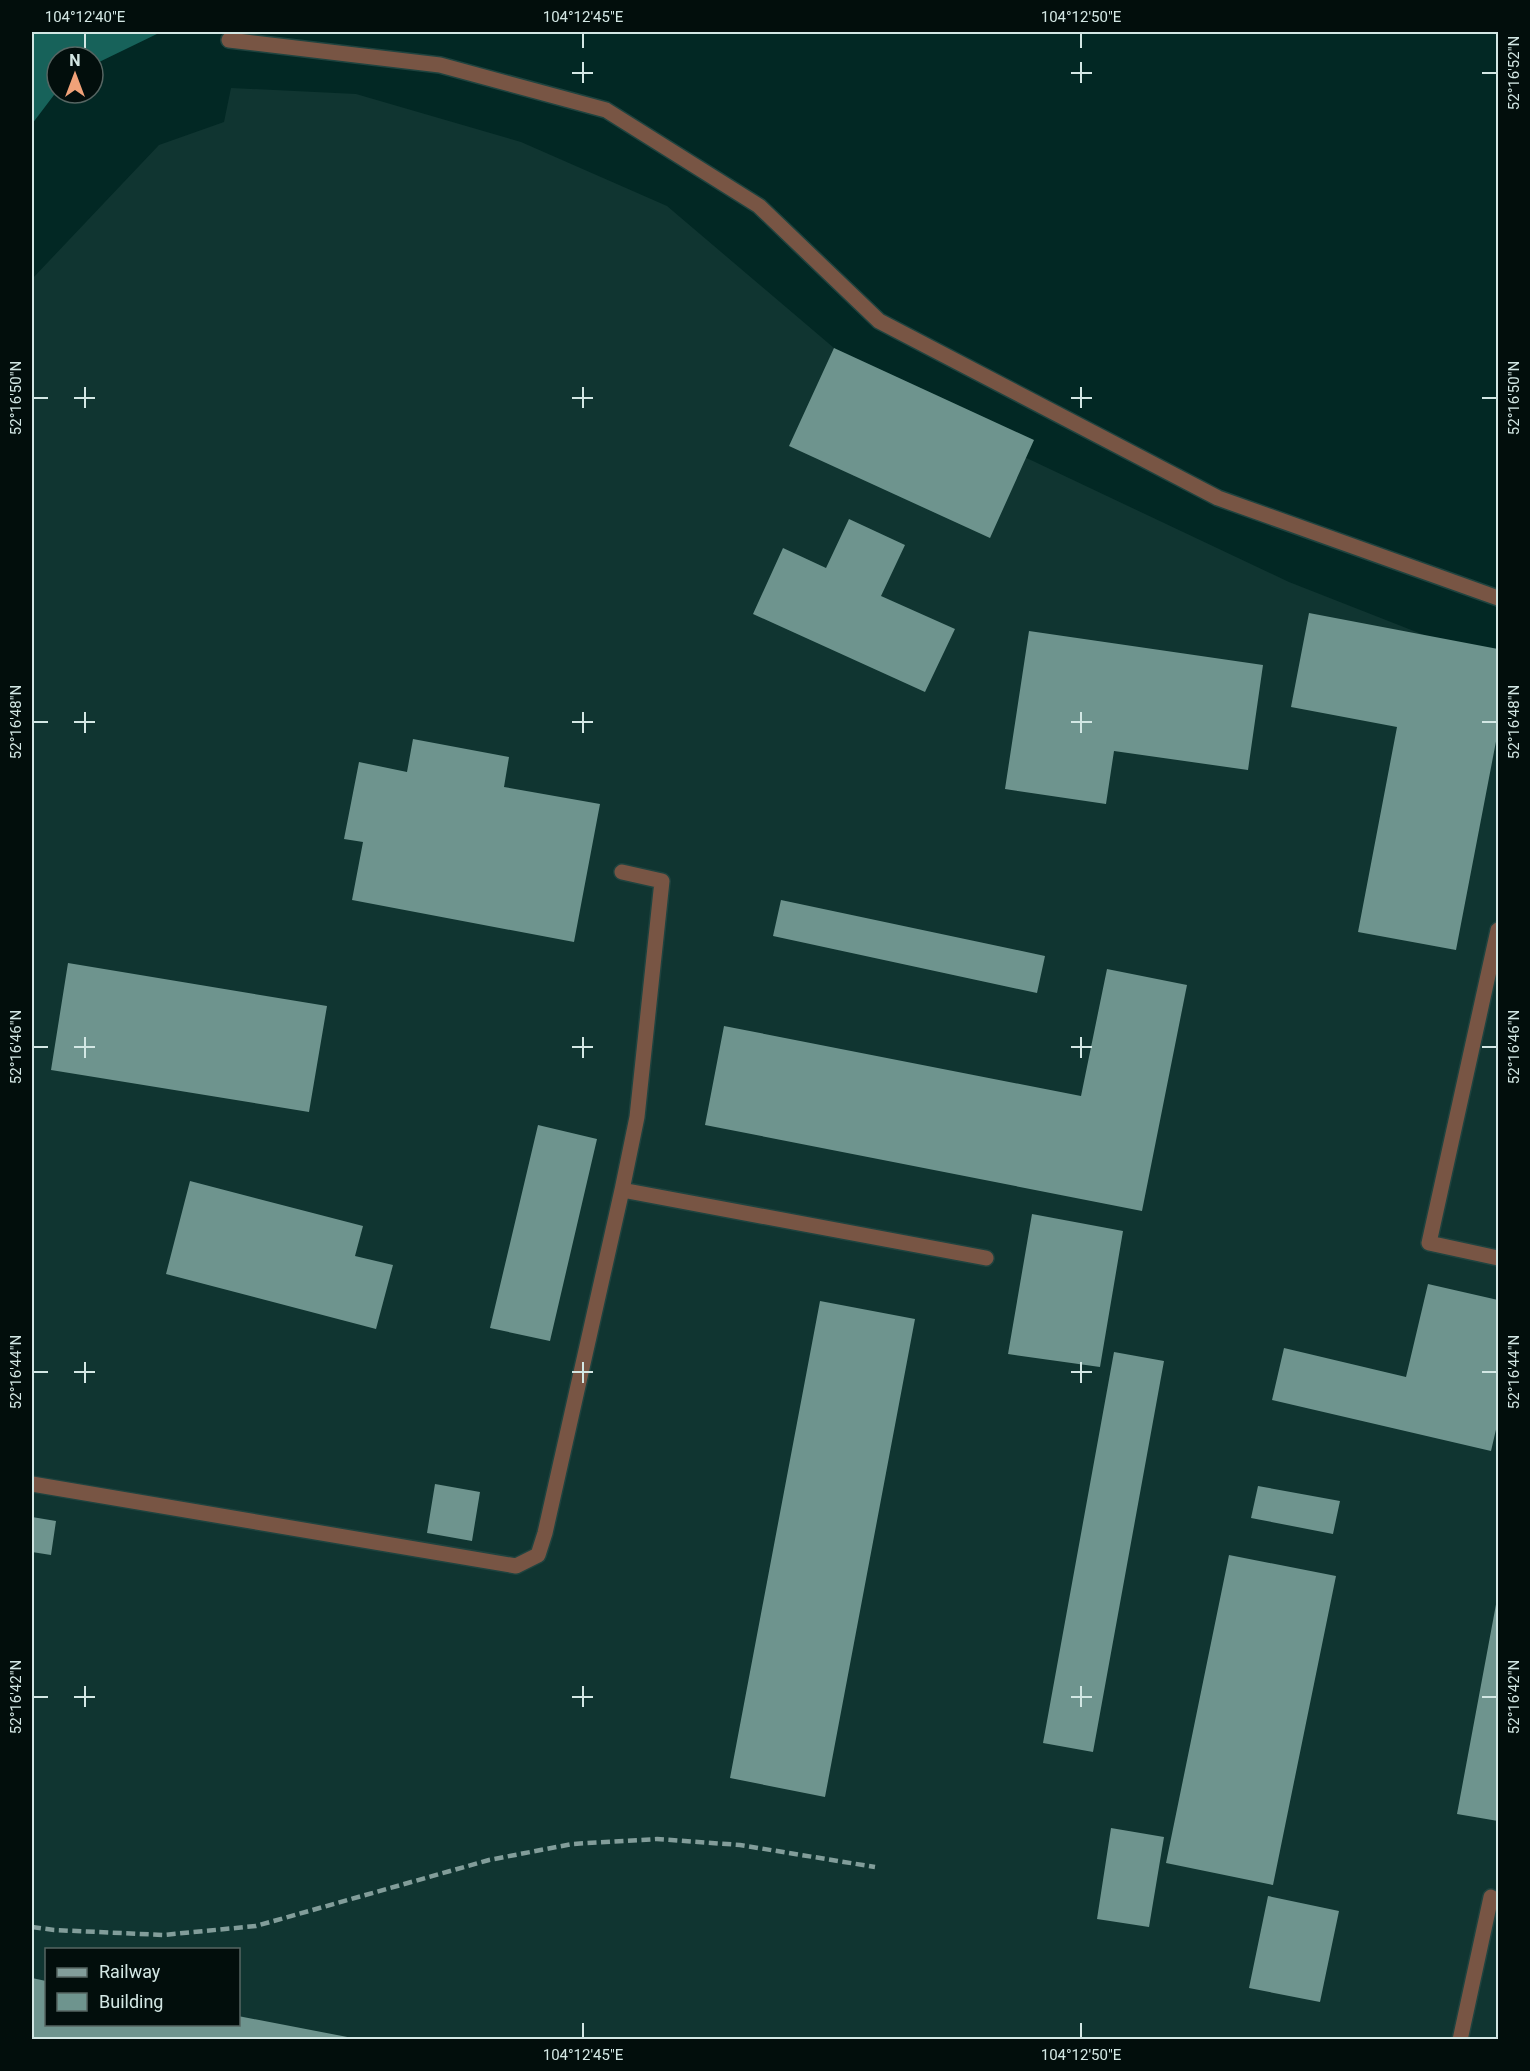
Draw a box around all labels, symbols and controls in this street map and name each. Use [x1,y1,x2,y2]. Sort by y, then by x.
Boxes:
text: 104°12'40"E [45,8,126,26]
text: 104°12'45"E [543,8,624,26]
text: 104°12'50"E [1041,8,1122,26]
text: 52°16'52"N [1505,36,1523,110]
north arrow [45,45,105,105]
text: N [69,51,81,70]
text: 52°16'50"N [7,361,25,435]
text: 52°16'50"N [1505,361,1523,435]
text: 52°16'48"N [7,685,25,759]
text: 52°16'48"N [1505,685,1523,759]
text: 52°16'46"N [7,1010,25,1084]
text: 52°16'46"N [1505,1010,1523,1084]
text: 52°16'44"N [7,1335,25,1409]
text: 52°16'44"N [1505,1335,1523,1409]
text: 52°16'42"N [7,1660,25,1734]
text: 52°16'42"N [1505,1660,1523,1734]
legend [45,1948,240,2026]
text: Railway [99,1961,161,1982]
text: Building [99,1991,163,2012]
text: 104°12'45"E [543,2046,624,2064]
text: 104°12'50"E [1041,2046,1122,2064]

